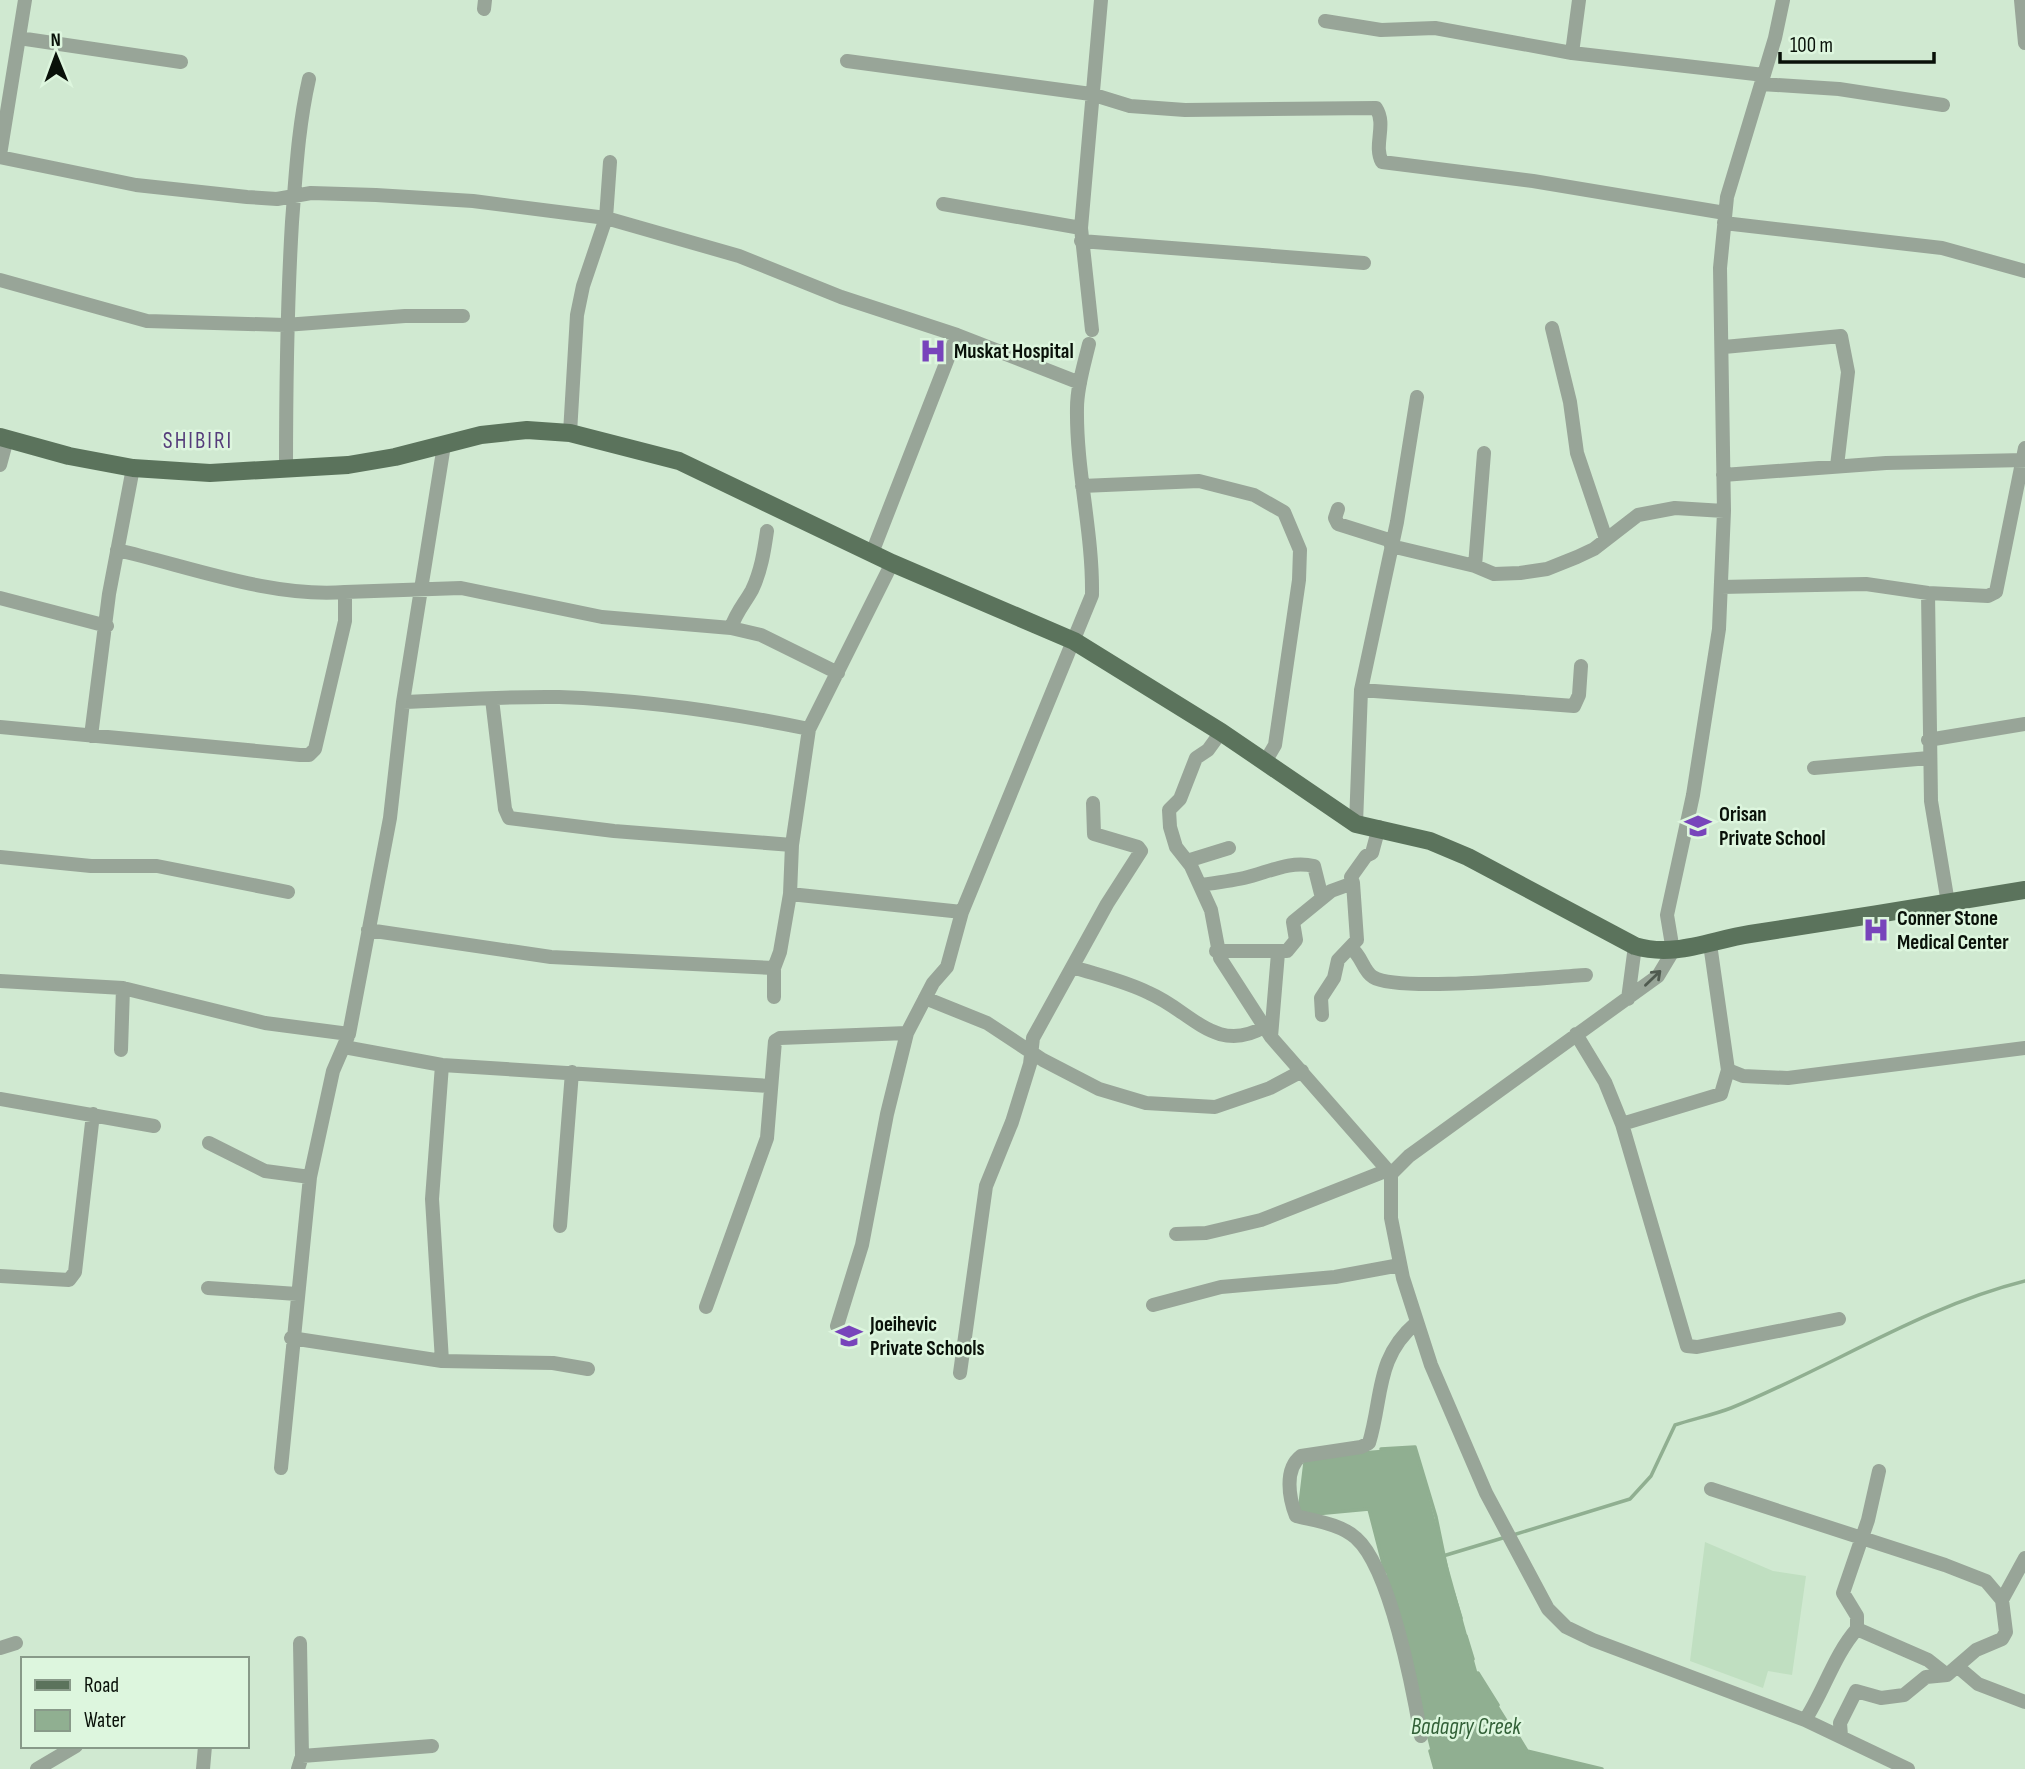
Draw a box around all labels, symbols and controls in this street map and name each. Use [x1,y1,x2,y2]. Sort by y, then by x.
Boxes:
north arrow [21,21,91,91]
scale bar [1780,21,1934,65]
text: N [50,29,61,52]
text: 100 m [1790,33,1833,58]
hospital icon: Muskat Hospital [918,336,948,366]
place label: Muskat Hospital [954,339,1074,364]
district label: SHIBIRI [163,427,233,455]
place label: Orisan Private School [1719,802,1826,851]
school or university icon: Orisan Private School [1683,811,1713,841]
place label: Conner Stone Medical Center [1897,906,2009,955]
hospital icon: Conner Stone Medical Center [1861,915,1891,945]
one-way arrow [1645,969,1662,986]
place label: Joeihevic Private Schools [869,1312,985,1361]
school or university icon: Joeihevic Private Schools [834,1321,864,1351]
legend [21,1657,248,1748]
text: Road [84,1673,119,1698]
text: Water [84,1708,126,1733]
water label: Badagry Creek [1411,1713,1522,1741]

